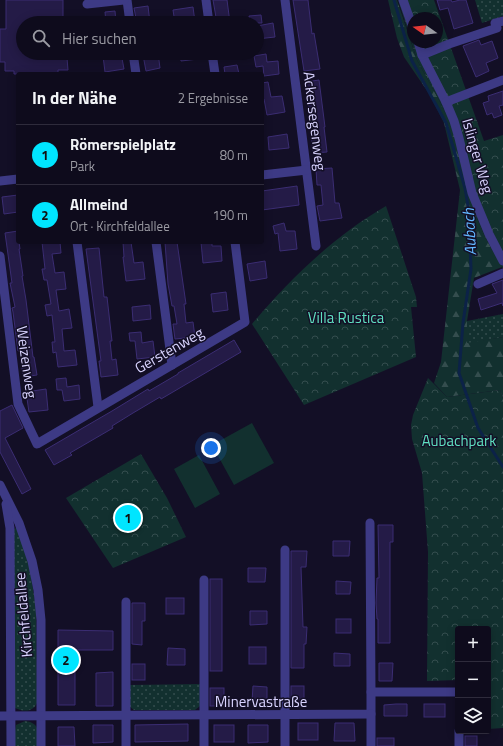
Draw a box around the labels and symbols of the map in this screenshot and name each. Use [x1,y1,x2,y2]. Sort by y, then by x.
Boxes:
north arrow [407,12,443,48]
street label: Ackersegenweg [298,70,333,172]
street label: Islinger Weg [456,116,500,197]
water label: Aubach [456,207,482,256]
park label: Villa Rustica [308,306,385,329]
street label: Gerstenweg [130,321,208,379]
street label: Weizenweg [11,324,43,400]
park label: Aubachpark [422,429,496,452]
your location [201,438,221,458]
pin: 1 [115,503,141,533]
street label: Kirchfeldallee [8,572,38,658]
pin: 2 [53,645,79,675]
street label: Minervastraße [215,690,307,713]

